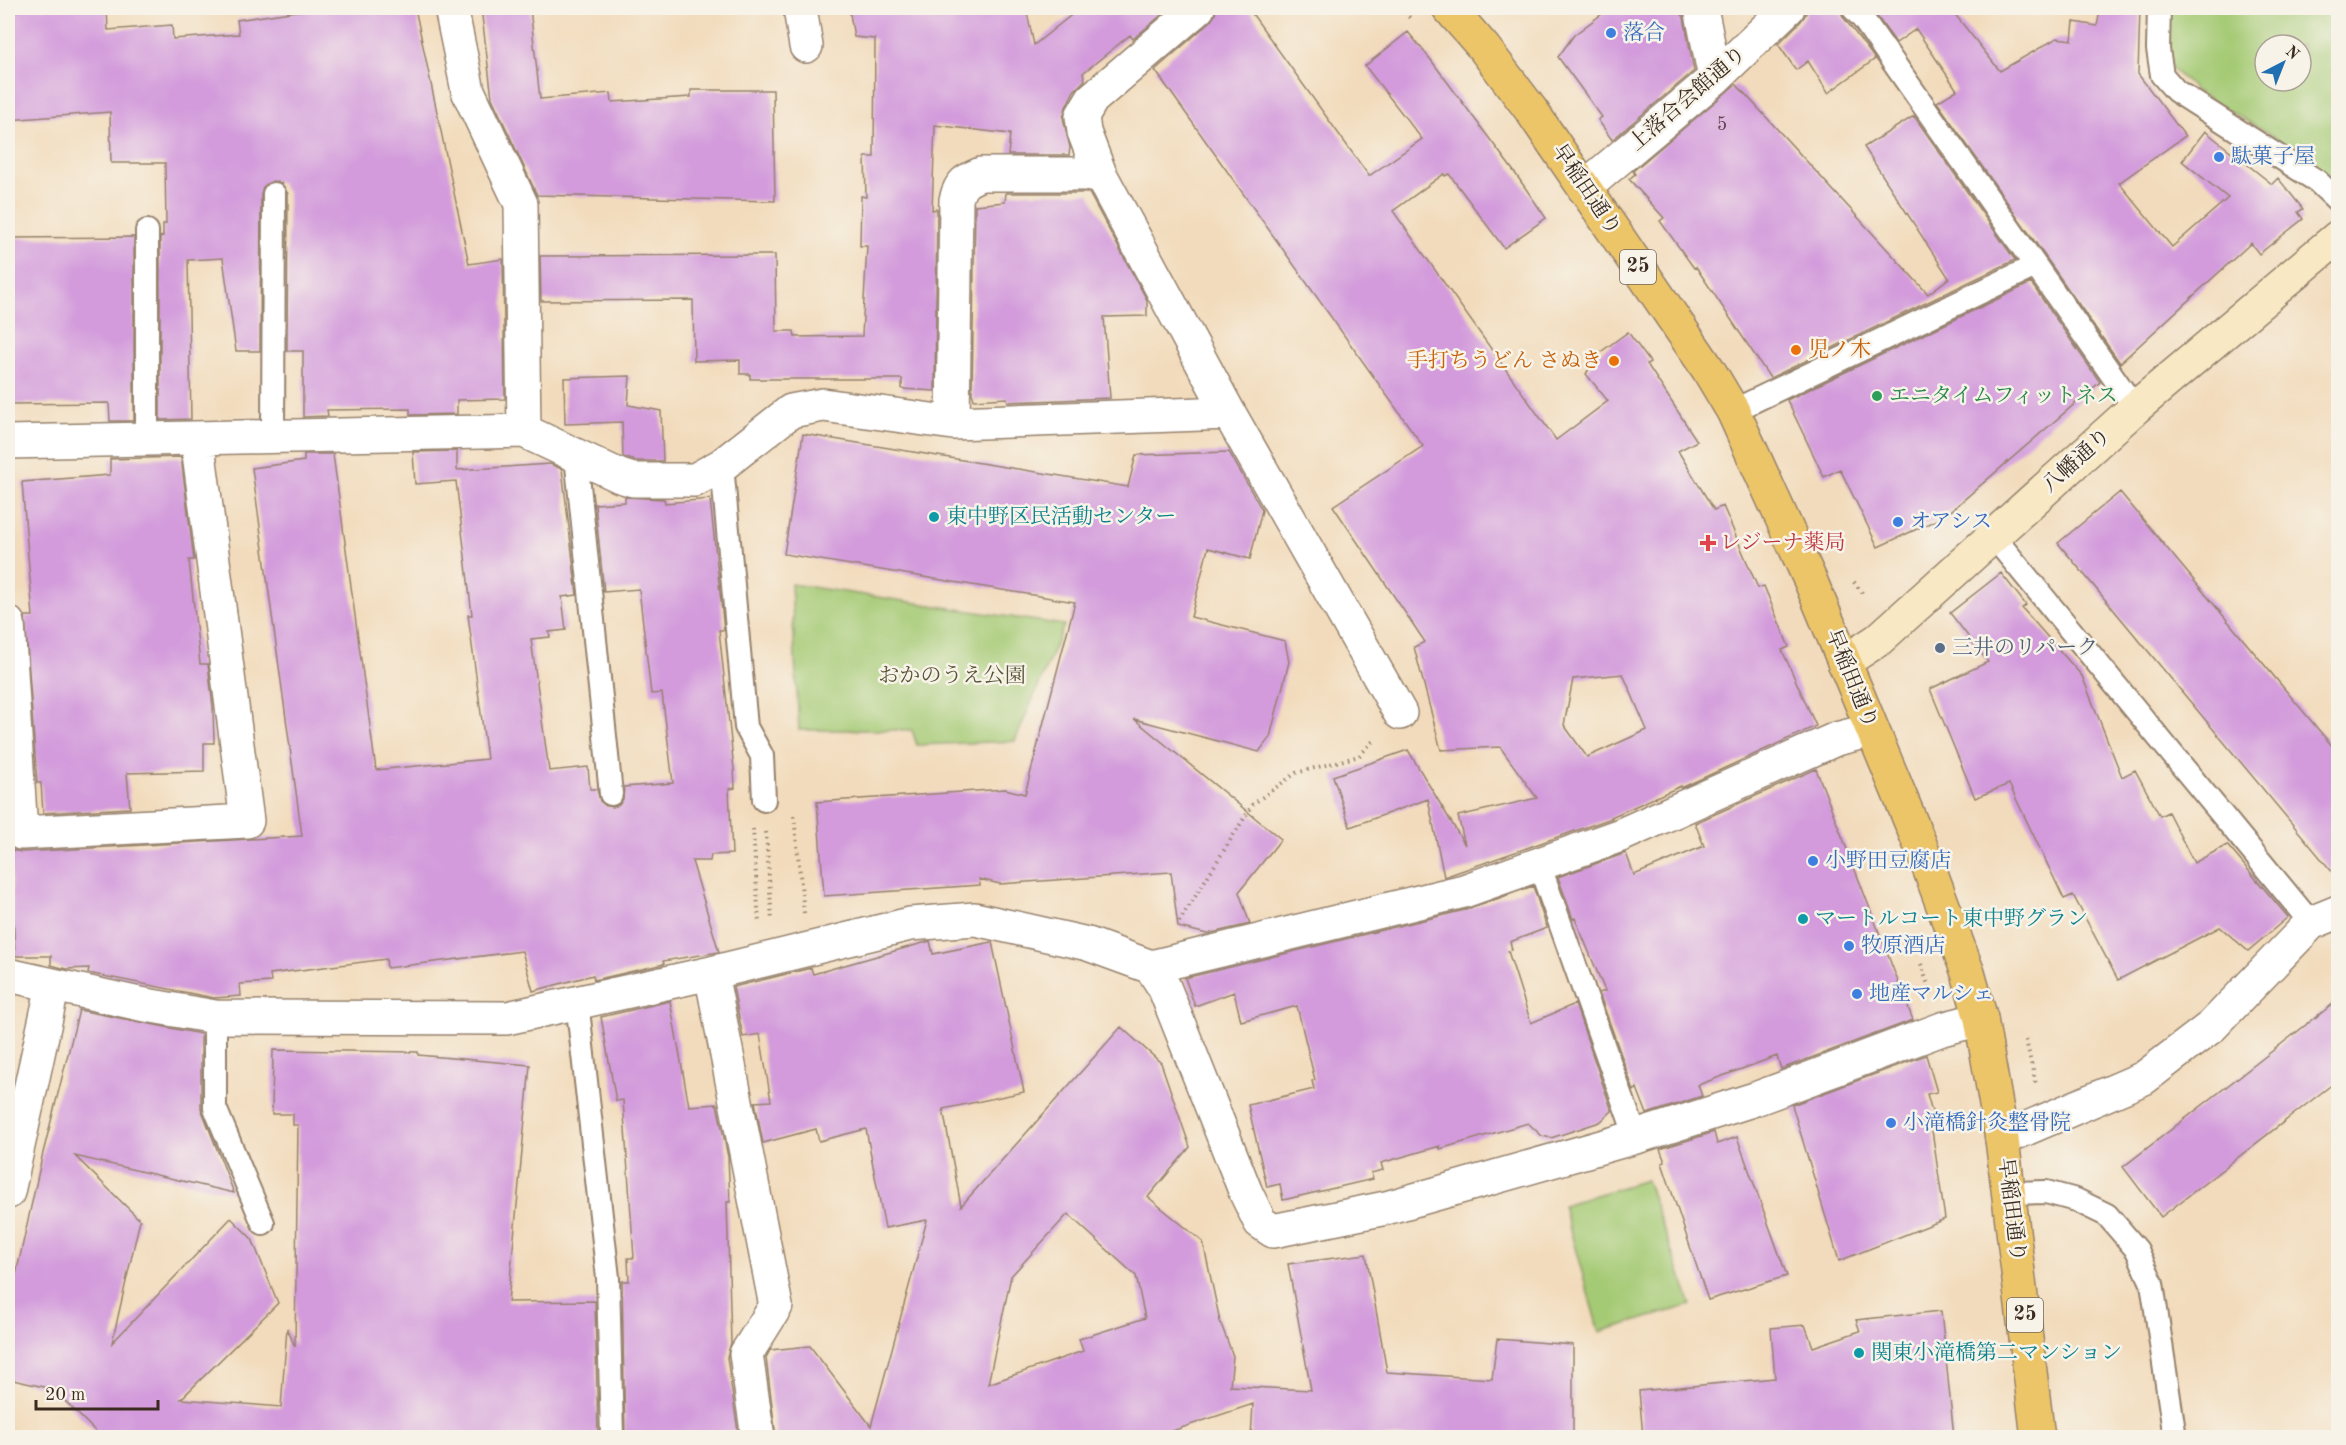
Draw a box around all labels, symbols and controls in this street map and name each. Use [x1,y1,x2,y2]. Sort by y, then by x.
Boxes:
place label: 落合 [1623,21,1665,44]
marker: 落合 [1604,26,1618,40]
north arrow [2253,33,2313,93]
street label: 上落合会館通り [1624,41,1750,155]
text: N [2282,43,2302,64]
house number: 5 [1717,116,1727,134]
street label: 早稲田通り [1548,139,1626,239]
place label: 駄菓子屋 [2231,145,2315,168]
marker: 駄菓子屋 [2212,150,2226,164]
road number: 25 [1620,250,1656,284]
place label: 児ノ木 [1808,338,1871,361]
marker: 児ノ木 [1789,343,1803,357]
place label: 手打ちうどん さぬき [1407,349,1602,372]
marker: 手打ちうどん さぬき [1607,354,1621,368]
place label: エニタイムフィットネス [1889,384,2118,407]
marker: エニタイムフィットネス [1870,389,1884,403]
street label: 八幡通り [2037,424,2115,497]
place label: 東中野区民活動センター [946,505,1176,528]
marker: 東中野区民活動センター [927,510,941,524]
place label: オアシス [1910,511,1992,533]
marker: オアシス [1891,515,1905,529]
place label: レジーナ薬局 [1720,531,1845,554]
marker: レジーナ薬局 [1701,536,1715,550]
street label: 早稲田通り [1822,626,1882,732]
place label: 三井のリパーク [1952,636,2098,659]
marker: 三井のリパーク [1933,641,1947,655]
park label: おかのうえ公園 [879,664,1026,687]
place label: 小野田豆腐店 [1825,849,1951,872]
marker: 小野田豆腐店 [1806,854,1820,868]
place label: マートルコート東中野グラン [1815,907,2088,930]
marker: マートルコート東中野グラン [1796,912,1810,926]
place label: 牧原酒店 [1861,934,1945,957]
marker: 牧原酒店 [1842,939,1856,953]
place label: 地産マルシェ [1869,982,1994,1005]
marker: 地産マルシェ [1850,987,1864,1001]
place label: 小滝橋針灸整骨院 [1903,1111,2071,1134]
marker: 小滝橋針灸整骨院 [1884,1116,1898,1130]
street label: 早稲田通り [1994,1156,2030,1263]
road number: 25 [2007,1298,2043,1332]
place label: 関東小滝橋第二マンション [1871,1341,2122,1364]
marker: 関東小滝橋第二マンション [1852,1346,1866,1360]
scale bar [36,1373,158,1411]
text: 20 m [45,1386,85,1404]

